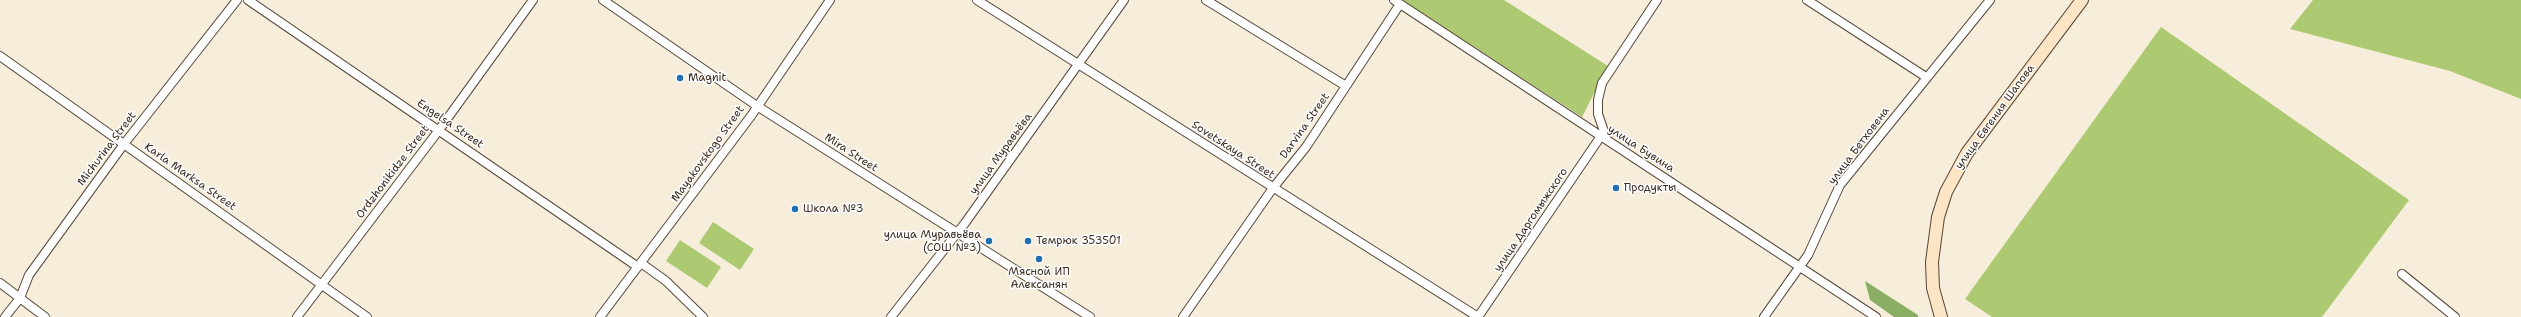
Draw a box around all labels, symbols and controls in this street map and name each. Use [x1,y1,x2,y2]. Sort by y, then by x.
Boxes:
street label: улица Евгения Шапова [1953,62,2037,172]
place label: Magnit [688,71,726,85]
marker: Magnit [675,73,685,83]
street label: Darvina Street [1277,91,1333,161]
street label: Engelsa Street [414,97,486,151]
street label: Mayakovskogo Street [669,103,747,205]
street label: улица Бетховена [1826,105,1892,187]
street label: Michurina Street [75,109,139,189]
street label: улица Муравьёва [967,111,1035,197]
street label: Sovetskaya Street [1189,118,1277,182]
street label: Ordzhonikidze Street [354,123,432,221]
street label: улица Бувина [1605,123,1677,175]
street label: Mira Street [822,131,880,175]
street label: Karla Marksa Street [142,140,238,214]
street label: улица Даргомыжского [1491,166,1571,274]
place label: Продукты [1624,181,1676,195]
marker: Продукты [1611,183,1621,193]
place label: Школа №3 [803,202,863,216]
marker: Школа №3 [790,204,800,214]
place label: улица Муравьёва (СОШ №3) [884,228,981,254]
place label: Темрюк 353501 [1036,234,1121,248]
marker: улица Муравьёва (СОШ №3) [984,236,994,246]
marker: Темрюк 353501 [1023,236,1033,246]
marker: Мясной ИП Алексанян [1034,254,1044,264]
place label: Мясной ИП Алексанян [1008,265,1070,291]

